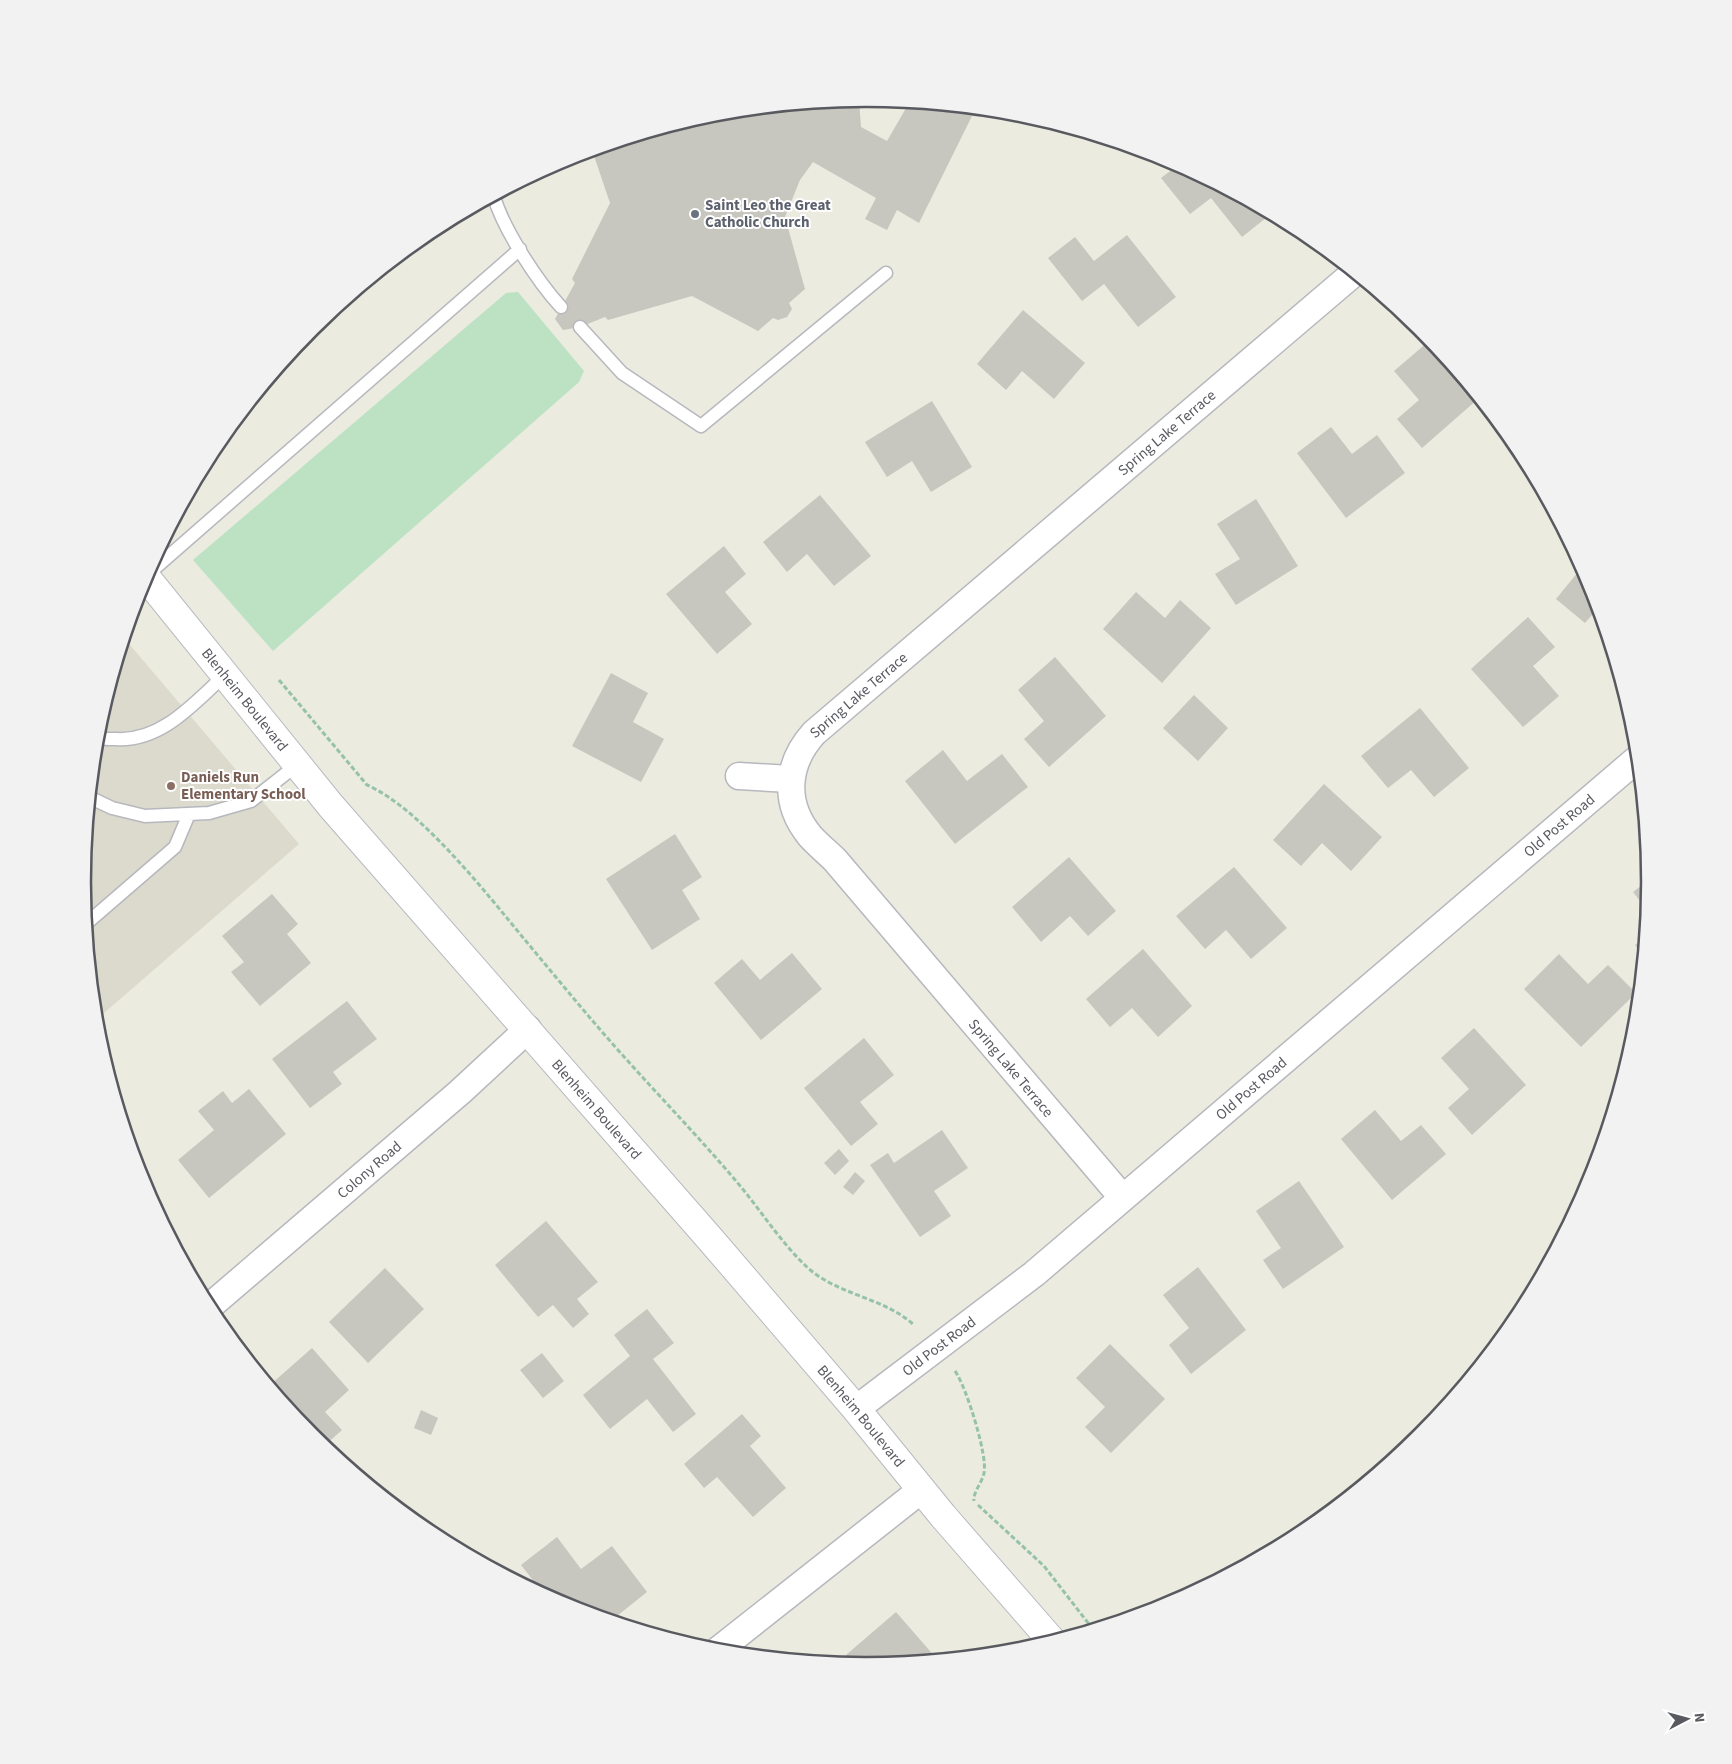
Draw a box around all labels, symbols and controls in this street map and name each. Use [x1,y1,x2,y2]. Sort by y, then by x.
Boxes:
place label: Saint Leo the Great Catholic Church [705,195,831,233]
marker: Saint Leo the Great Catholic Church [689,208,701,220]
street label: Spring Lake Terrace [1114,385,1221,481]
street label: Blenheim Boulevard [196,644,293,756]
street label: Spring Lake Terrace [805,648,912,743]
place label: Daniels Run Elementary School [181,767,306,805]
marker: Daniels Run Elementary School [165,780,177,792]
street label: Old Post Road [1519,789,1600,862]
street label: Spring Lake Terrace [963,1015,1058,1122]
street label: Old Post Road [1211,1052,1292,1125]
street label: Blenheim Boulevard [546,1055,646,1164]
street label: Colony Road [333,1136,406,1204]
street label: Old Post Road [898,1312,980,1381]
street label: Blenheim Boulevard [812,1361,909,1472]
north arrow [1662,1694,1712,1744]
text: N [1689,1712,1709,1723]

